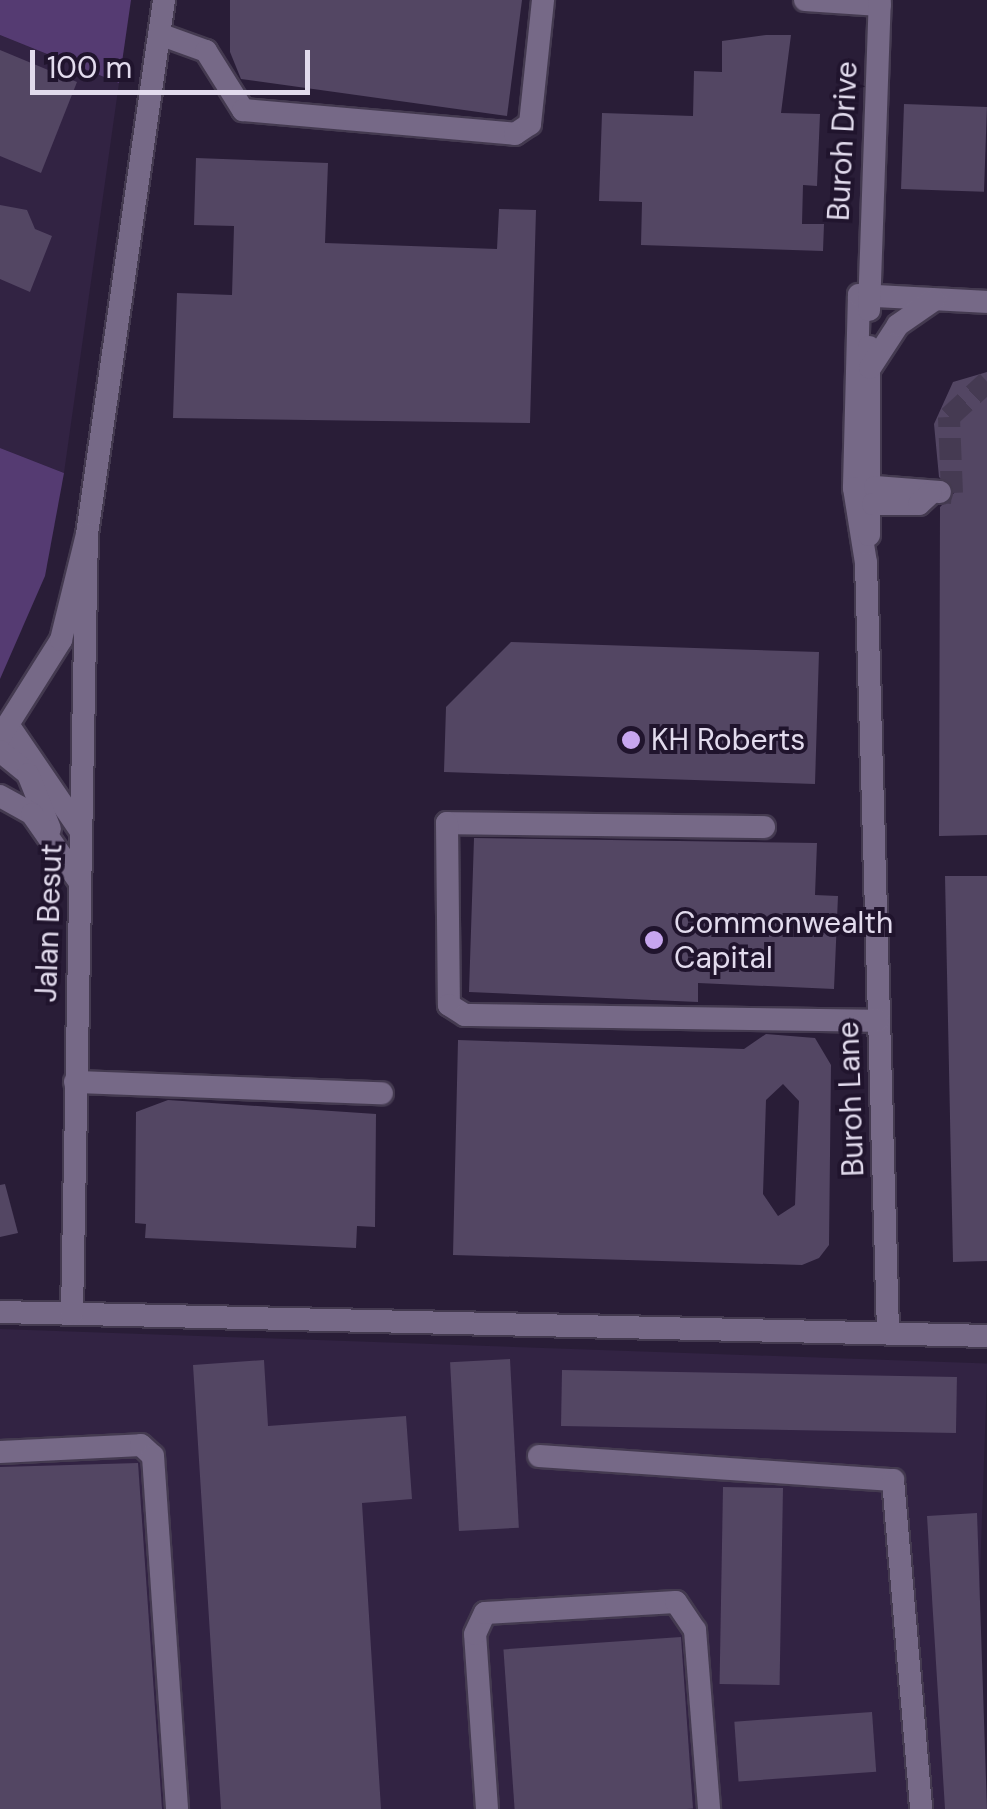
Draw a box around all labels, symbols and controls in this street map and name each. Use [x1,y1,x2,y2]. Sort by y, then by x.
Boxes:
scale bar [35,30,315,92]
text: 100 m [47,48,132,87]
street label: Buroh Drive [821,60,865,222]
place label: KH Roberts [651,722,805,758]
marker: KH Roberts [620,729,642,751]
street label: Jalan Besut [28,843,70,1003]
place label: Commonwealth Capital [674,905,893,976]
marker: Commonwealth Capital [643,929,665,951]
street label: Buroh Lane [830,1021,872,1177]

